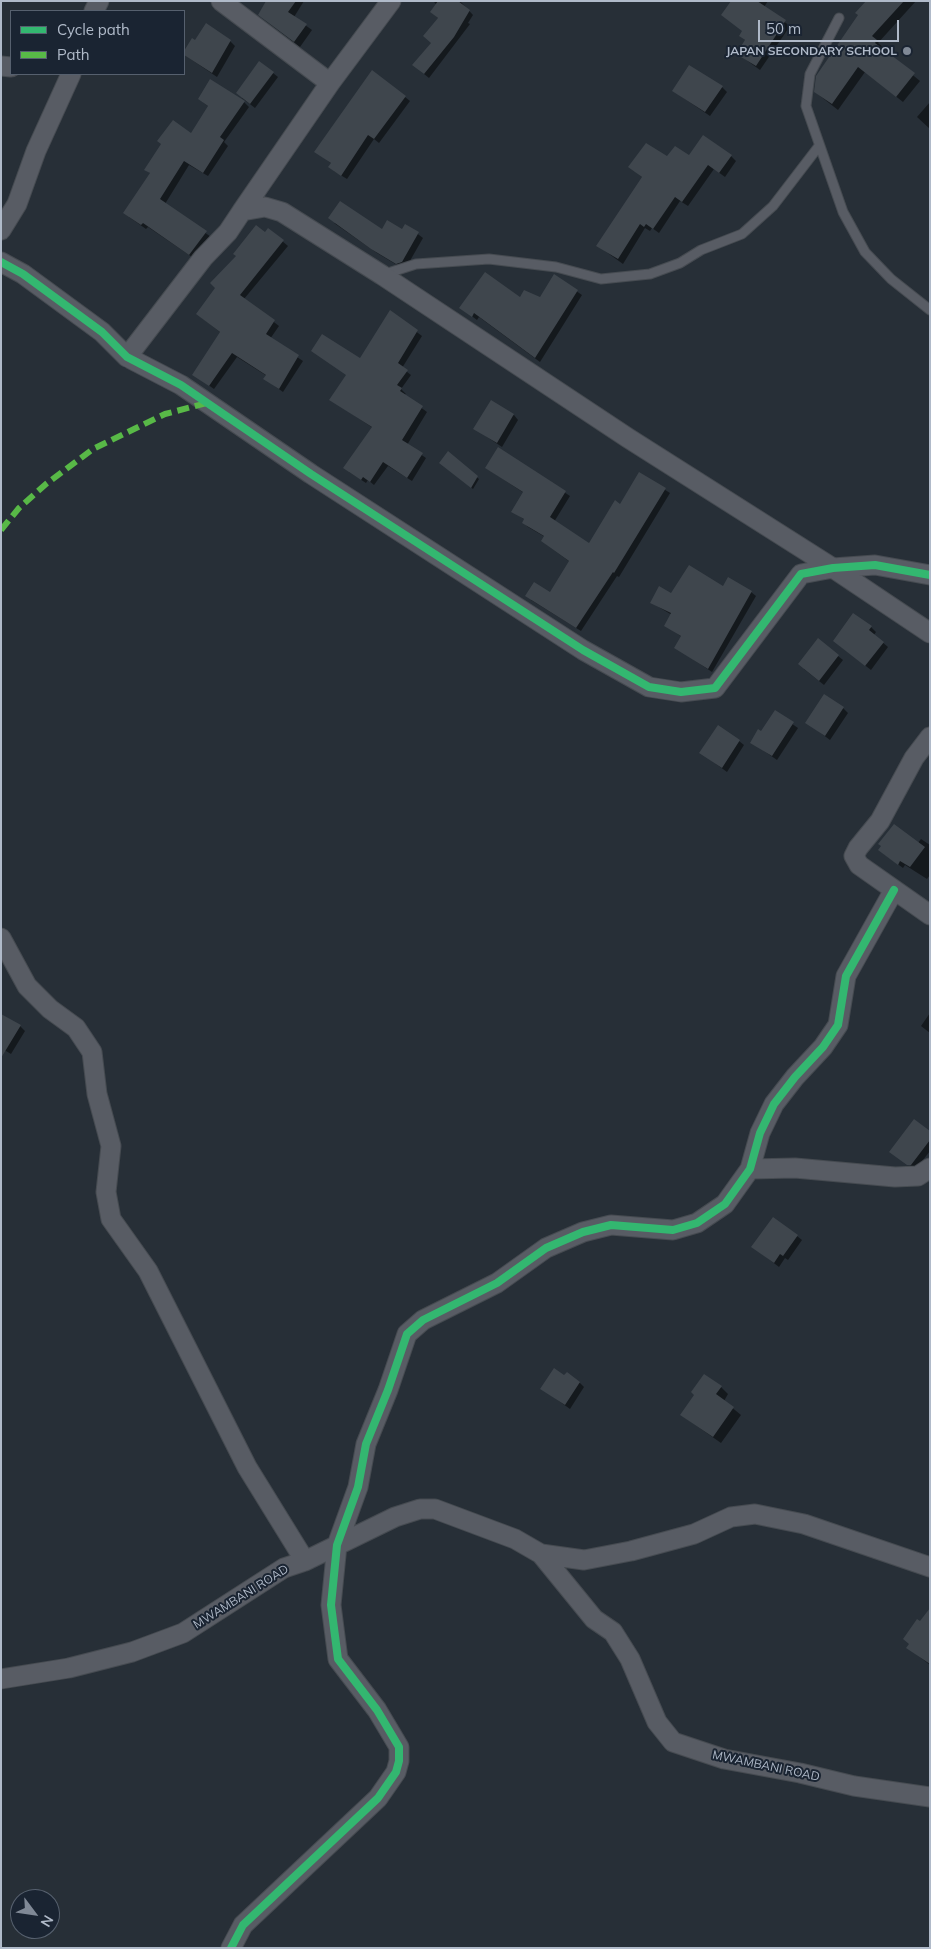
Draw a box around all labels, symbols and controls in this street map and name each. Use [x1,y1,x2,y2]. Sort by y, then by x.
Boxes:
legend [10,10,185,75]
scale bar [761,10,902,42]
text: 50 m [766,19,801,38]
text: Cycle path [57,20,130,39]
place label: JAPAN SECONDARY SCHOOL [726,44,897,58]
text: Path [57,45,89,64]
marker: JAPAN SECONDARY SCHOOL [901,45,913,57]
street label: MWAMBANI ROAD [191,1562,291,1632]
street label: MWAMBANI ROAD [711,1748,821,1784]
north arrow [10,1889,60,1939]
text: N [37,1912,57,1930]

